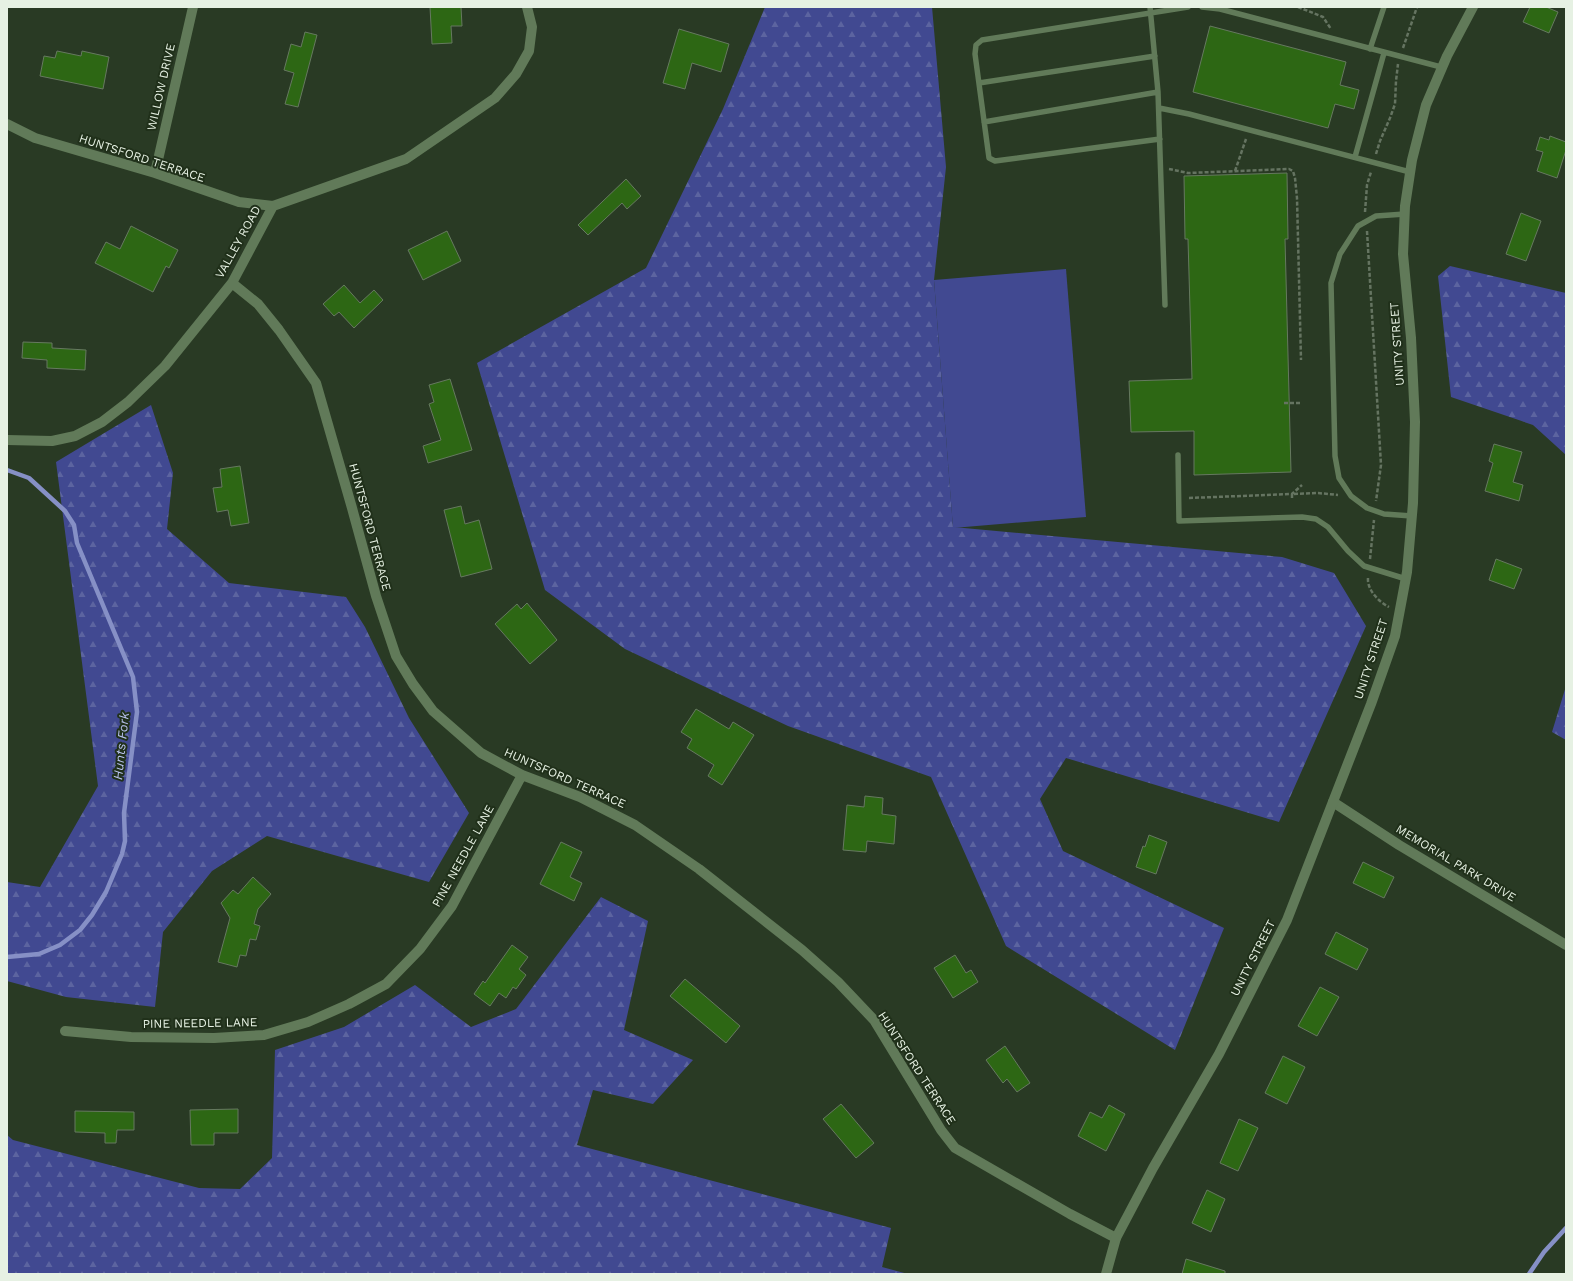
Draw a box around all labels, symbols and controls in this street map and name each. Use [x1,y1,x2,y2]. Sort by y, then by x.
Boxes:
street label: WILLOW DRIVE [144,42,178,132]
street label: HUNTSFORD TERRACE [77,131,207,185]
street label: VALLEY ROAD [212,203,264,281]
street label: UNITY STREET [1387,302,1407,386]
street label: HUNTSFORD TERRACE [346,462,394,593]
street label: UNITY STREET [1351,617,1391,701]
water label: Hunts Fork [110,711,132,781]
street label: HUNTSFORD TERRACE [502,745,628,811]
street label: PINE NEEDLE LANE [429,802,497,910]
street label: MEMORIAL PARK DRIVE [1393,822,1519,905]
street label: UNITY STREET [1228,918,1278,998]
street label: HUNTSFORD TERRACE [875,1009,959,1127]
street label: PINE NEEDLE LANE [143,1015,258,1031]

